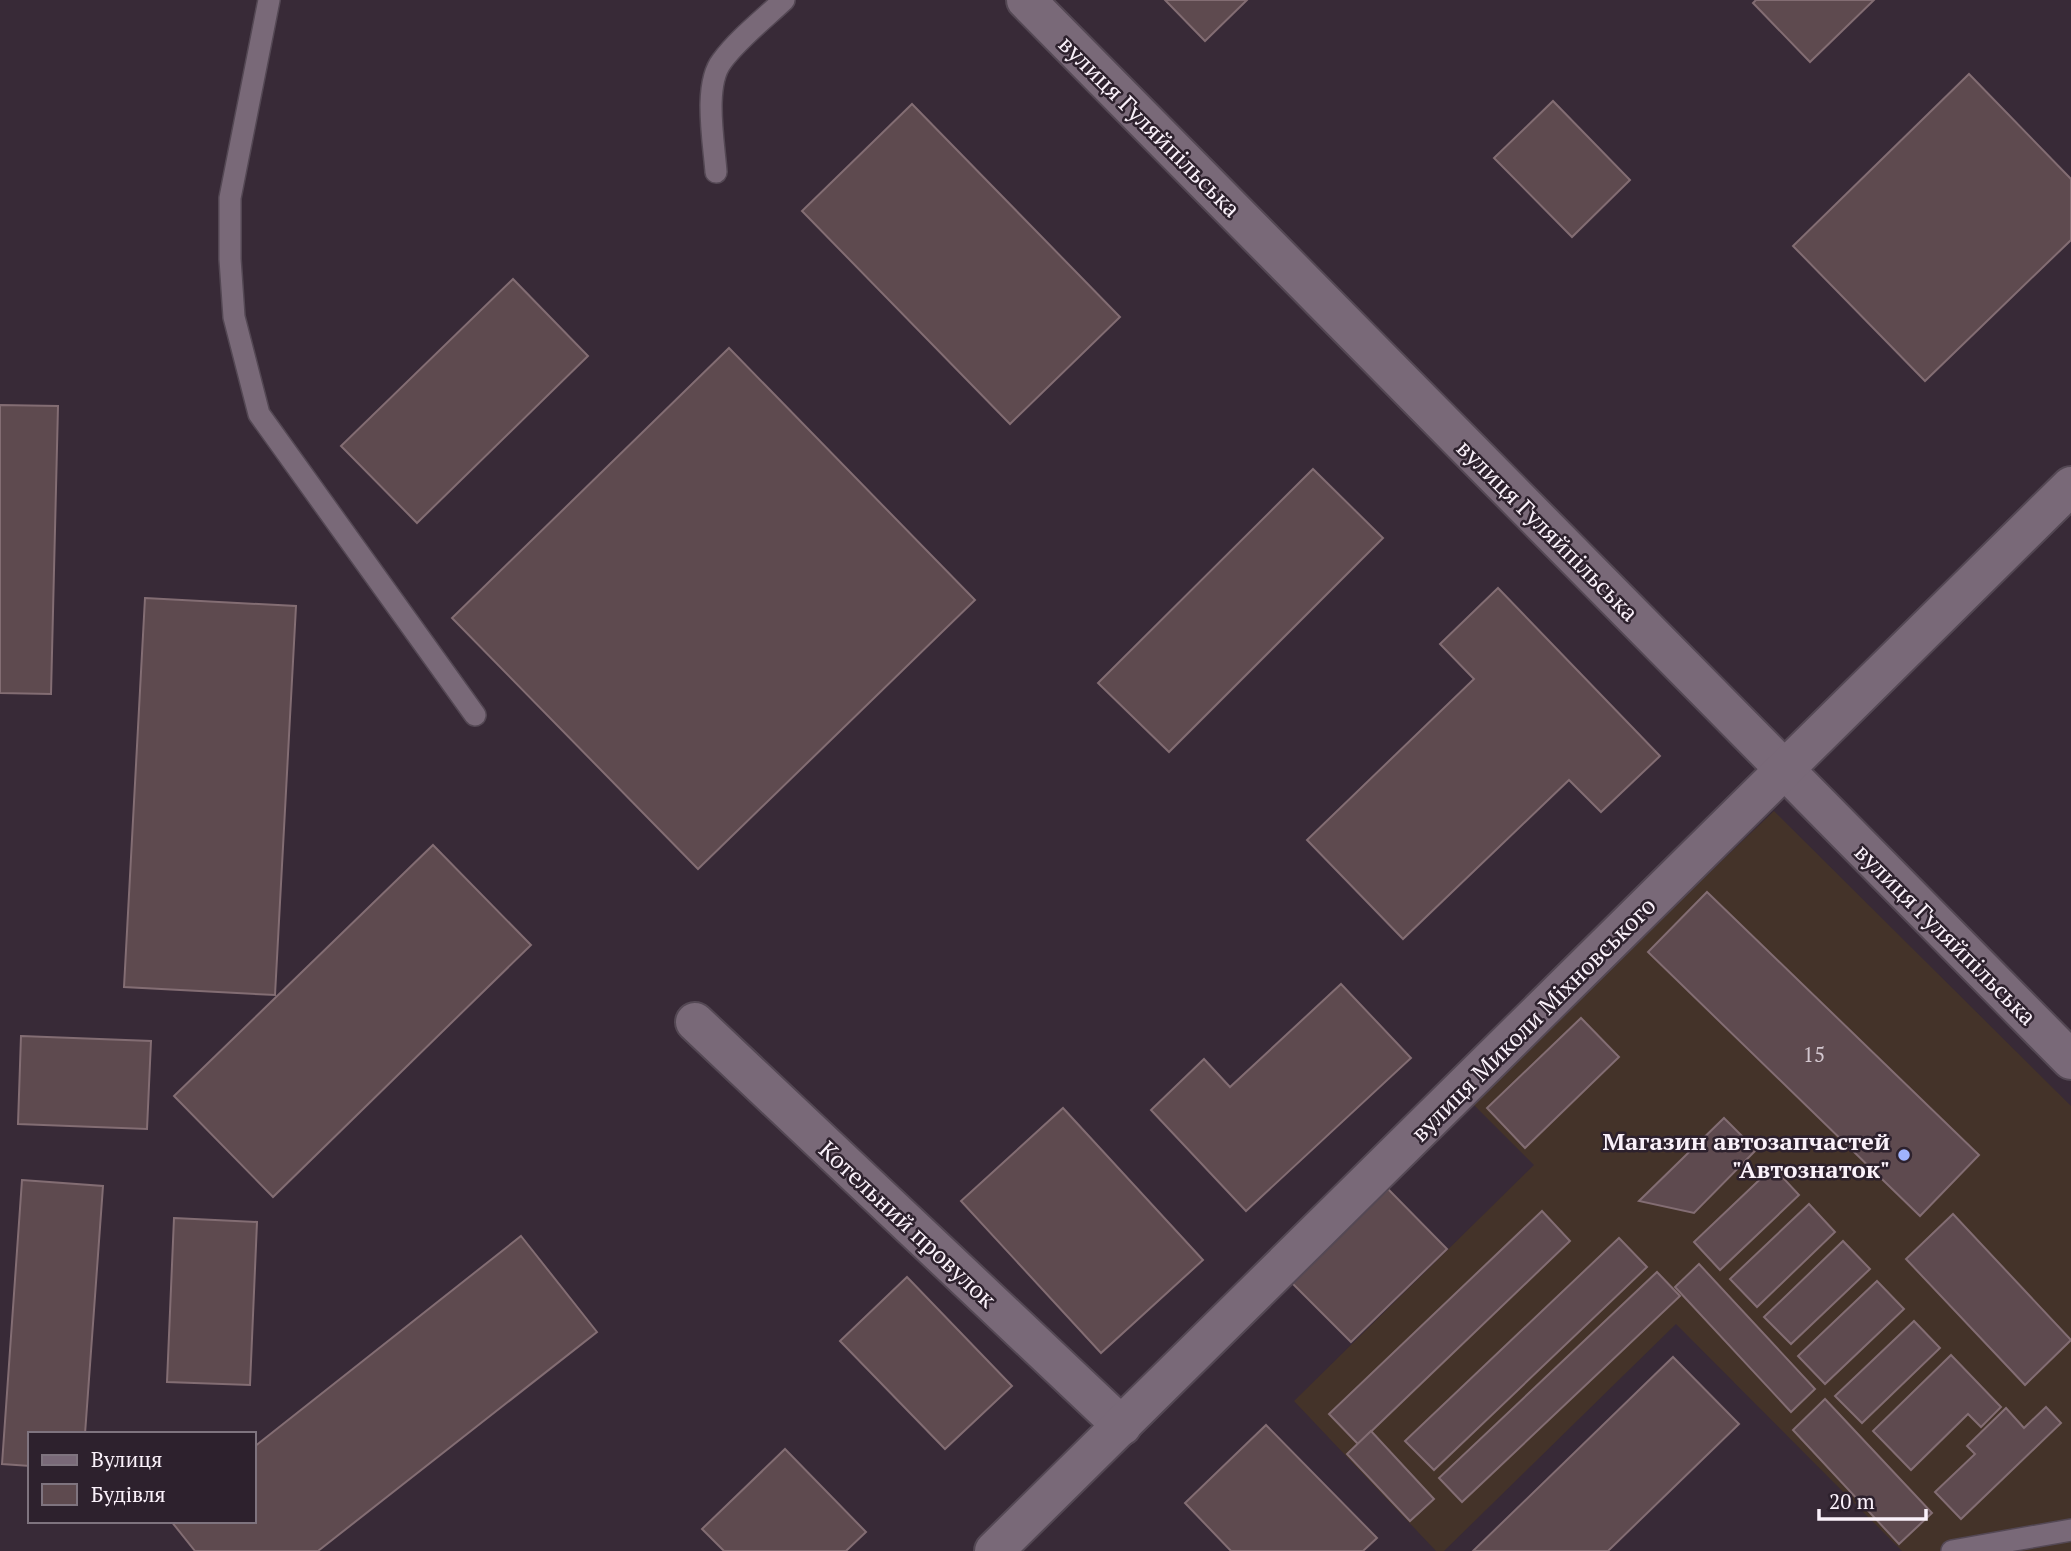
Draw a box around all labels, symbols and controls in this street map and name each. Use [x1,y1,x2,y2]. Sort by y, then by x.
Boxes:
street label: вулиця Гуляйпільська [1052,28,1248,224]
street label: вулиця Гуляйпільська [1450,432,1646,628]
street label: вулиця Гуляйпільська [1848,836,2044,1032]
street label: вулиця Миколи Міхновського [1404,890,1662,1148]
house number: 15 [1803,1040,1825,1068]
place label: Магазин автозапчастей "Автознаток" [1603,1125,1890,1185]
street label: Котельний провулок [813,1133,1003,1315]
marker: Магазин автозапчастей "Автознаток" [1896,1147,1912,1163]
legend [28,1432,256,1523]
text: Вулиця [91,1445,162,1473]
scale bar [1819,1478,1926,1522]
text: Будівля [91,1480,166,1508]
text: 20 m [1829,1487,1875,1515]

